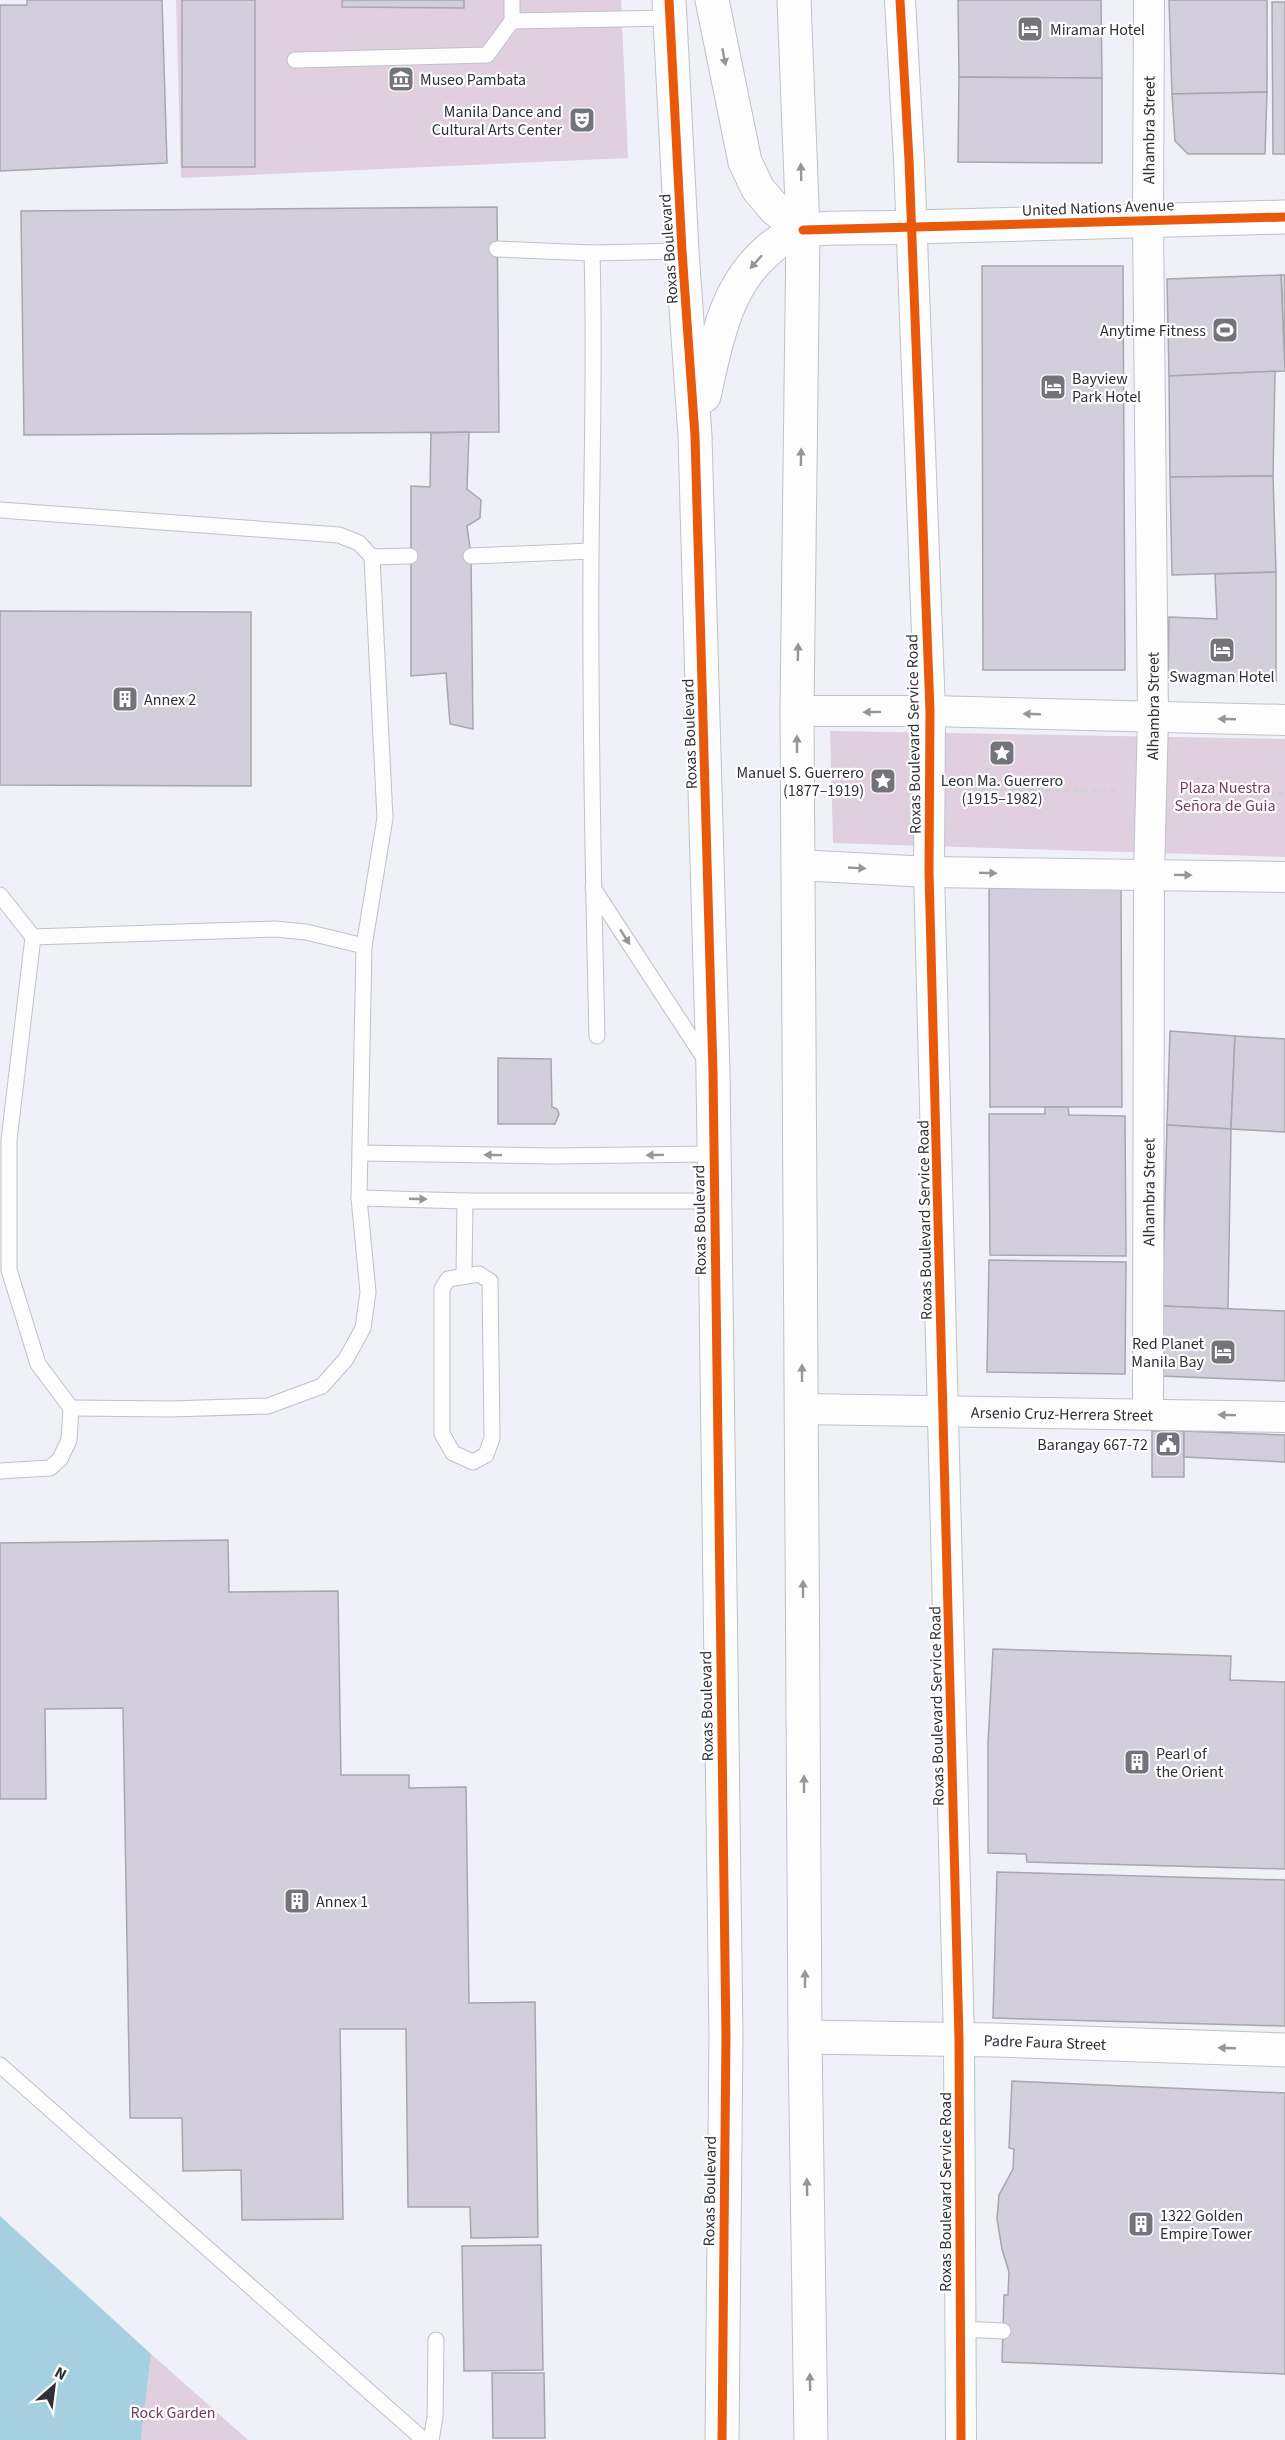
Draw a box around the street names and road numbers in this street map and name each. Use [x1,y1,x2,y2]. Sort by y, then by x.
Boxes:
street label: Alhambra Street [1138,75,1161,184]
street label: Roxas Boulevard [654,193,684,305]
street label: United Nations Avenue [1021,194,1175,222]
street label: Roxas Boulevard Service Road [901,634,927,834]
street label: Alhambra Street [1142,651,1165,761]
street label: Roxas Boulevard [677,678,703,790]
street label: Roxas Boulevard Service Road [912,1120,938,1320]
street label: Alhambra Street [1138,1137,1161,1246]
street label: Roxas Boulevard [688,1164,712,1275]
street label: Arsenio Cruz-Herrera Street [971,1402,1154,1427]
street label: Roxas Boulevard Service Road [924,1606,950,1806]
street label: Roxas Boulevard [695,1650,719,1761]
street label: Padre Faura Street [983,2030,1107,2056]
street label: Roxas Boulevard Service Road [935,2092,957,2292]
street label: Roxas Boulevard [698,2136,722,2247]

